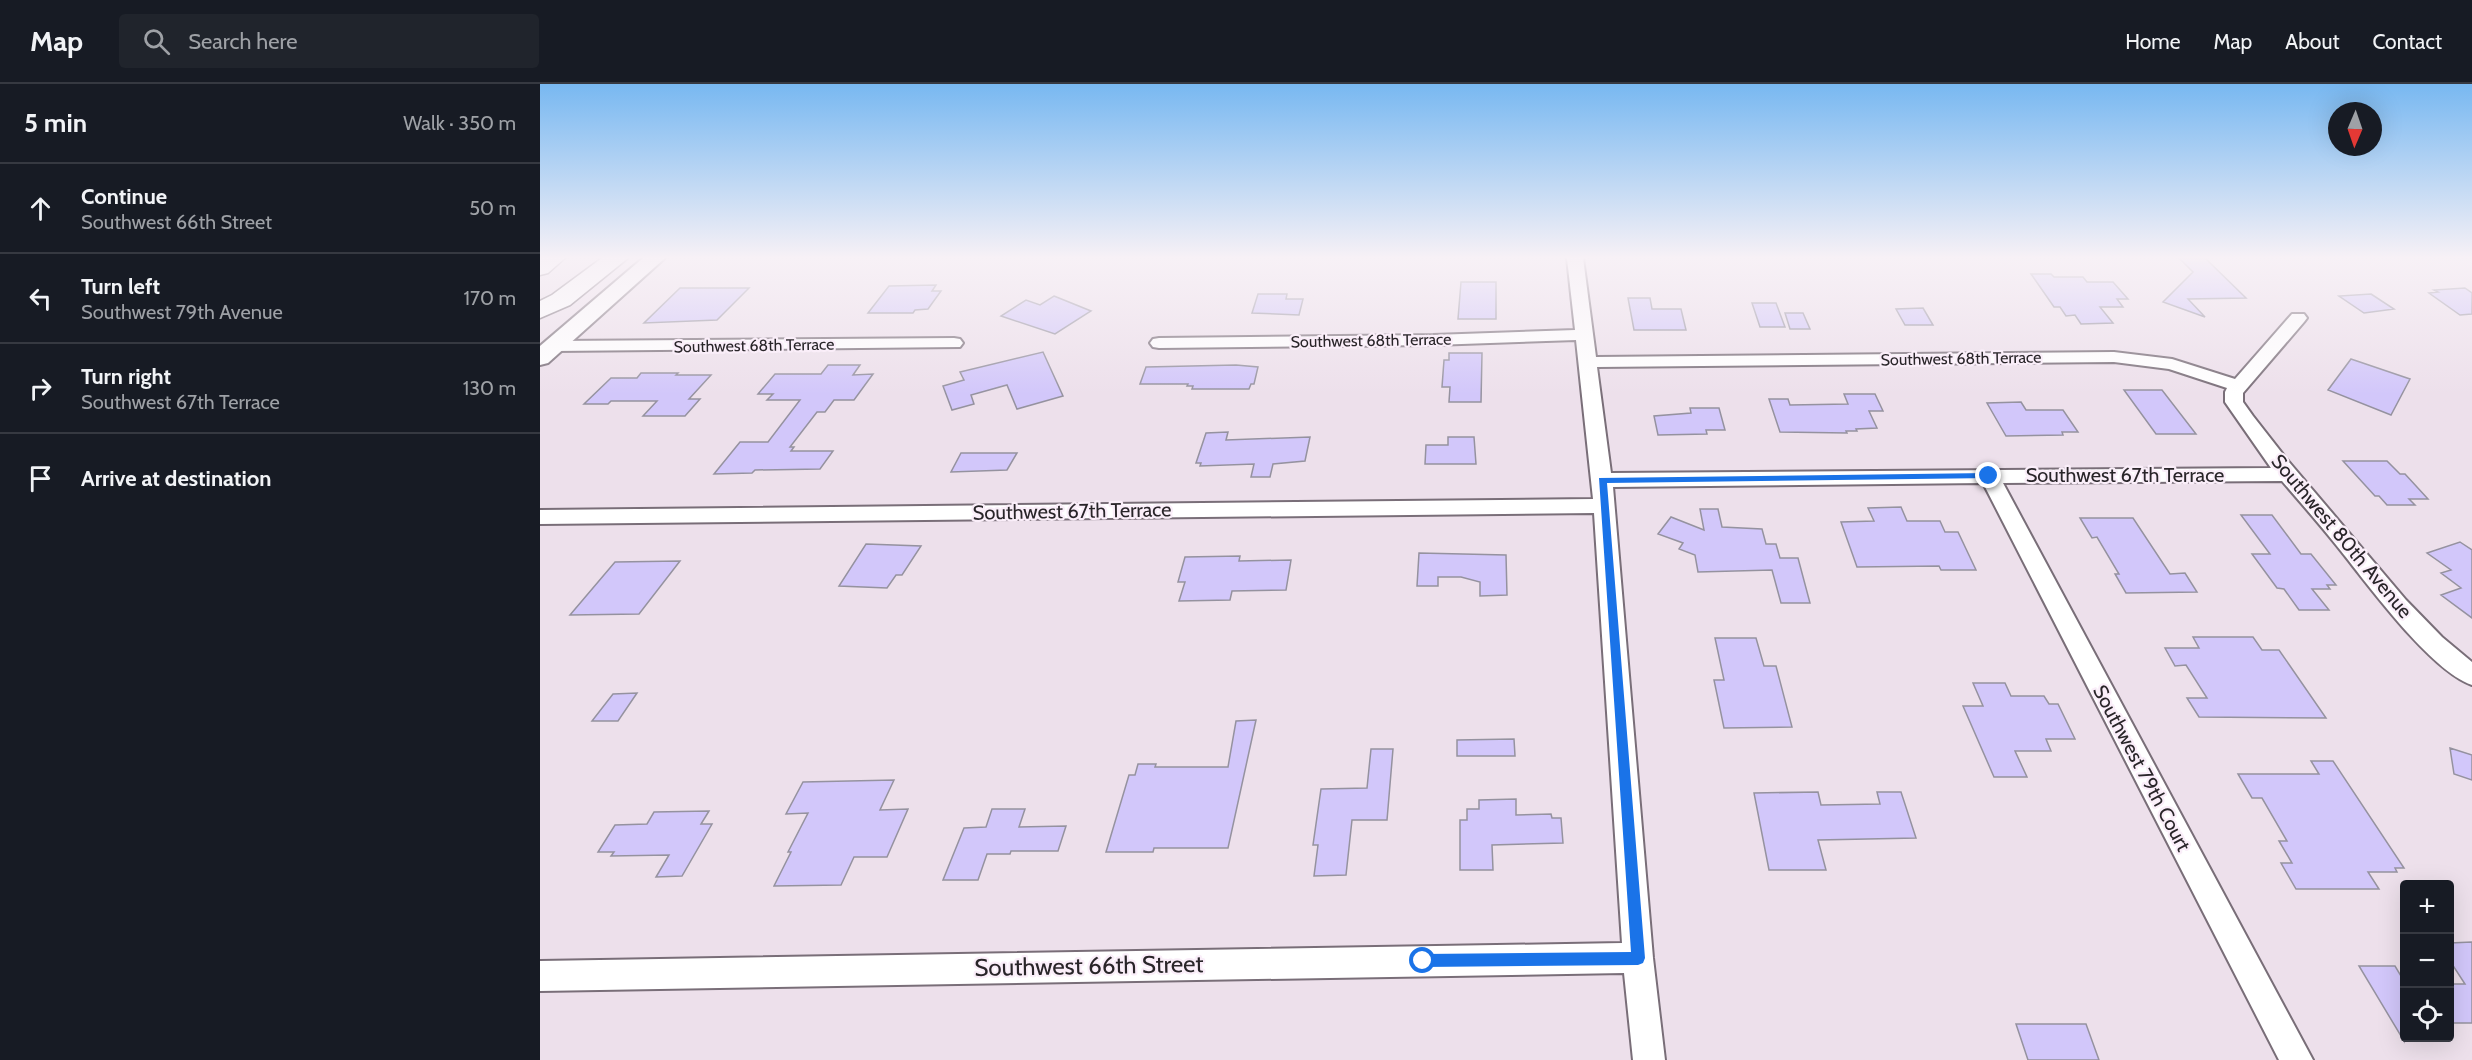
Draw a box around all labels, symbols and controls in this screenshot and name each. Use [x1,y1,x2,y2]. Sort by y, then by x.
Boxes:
search box [119,14,539,68]
text: Map [30,24,83,58]
icon: search [140,25,173,58]
text: Search here [188,28,297,55]
text: Home [2125,29,2181,54]
text: Map [2214,29,2252,54]
text: About [2285,29,2339,54]
text: Contact [2372,29,2442,54]
north arrow [2328,102,2382,156]
text: 5 min [24,107,87,139]
text: Walk · 350 m [403,111,516,135]
text: Continue [81,183,167,210]
icon: ahead [24,192,57,225]
text: 50 m [469,196,516,220]
text: Southwest 66th Street [81,210,272,234]
text: Turn left [81,273,160,300]
icon: left [24,282,57,315]
text: 170 m [464,286,516,310]
text: Southwest 79th Avenue [81,300,283,324]
street label: Southwest 68th Terrace [1290,330,1452,351]
street label: Southwest 68th Terrace [673,335,835,356]
street label: Southwest 68th Terrace [1880,348,2042,369]
text: Turn right [81,363,171,390]
icon: right [24,372,57,405]
text: 130 m [463,376,516,400]
text: Southwest 67th Terrace [81,390,280,414]
street label: Southwest 80th Avenue [2266,449,2418,623]
icon: arrive [24,462,57,495]
route end [1975,462,2001,488]
street label: Southwest 67th Terrace [2026,463,2224,487]
text: Arrive at destination [81,465,271,492]
street label: Southwest 67th Terrace [972,497,1172,525]
street label: Southwest 79th Court [2088,681,2196,855]
map controls [2400,880,2454,1042]
button: + [2400,880,2454,934]
button: − [2400,934,2454,988]
route start [1409,947,1435,973]
street label: Southwest 66th Street [974,949,1204,982]
button: locate [2400,988,2454,1042]

